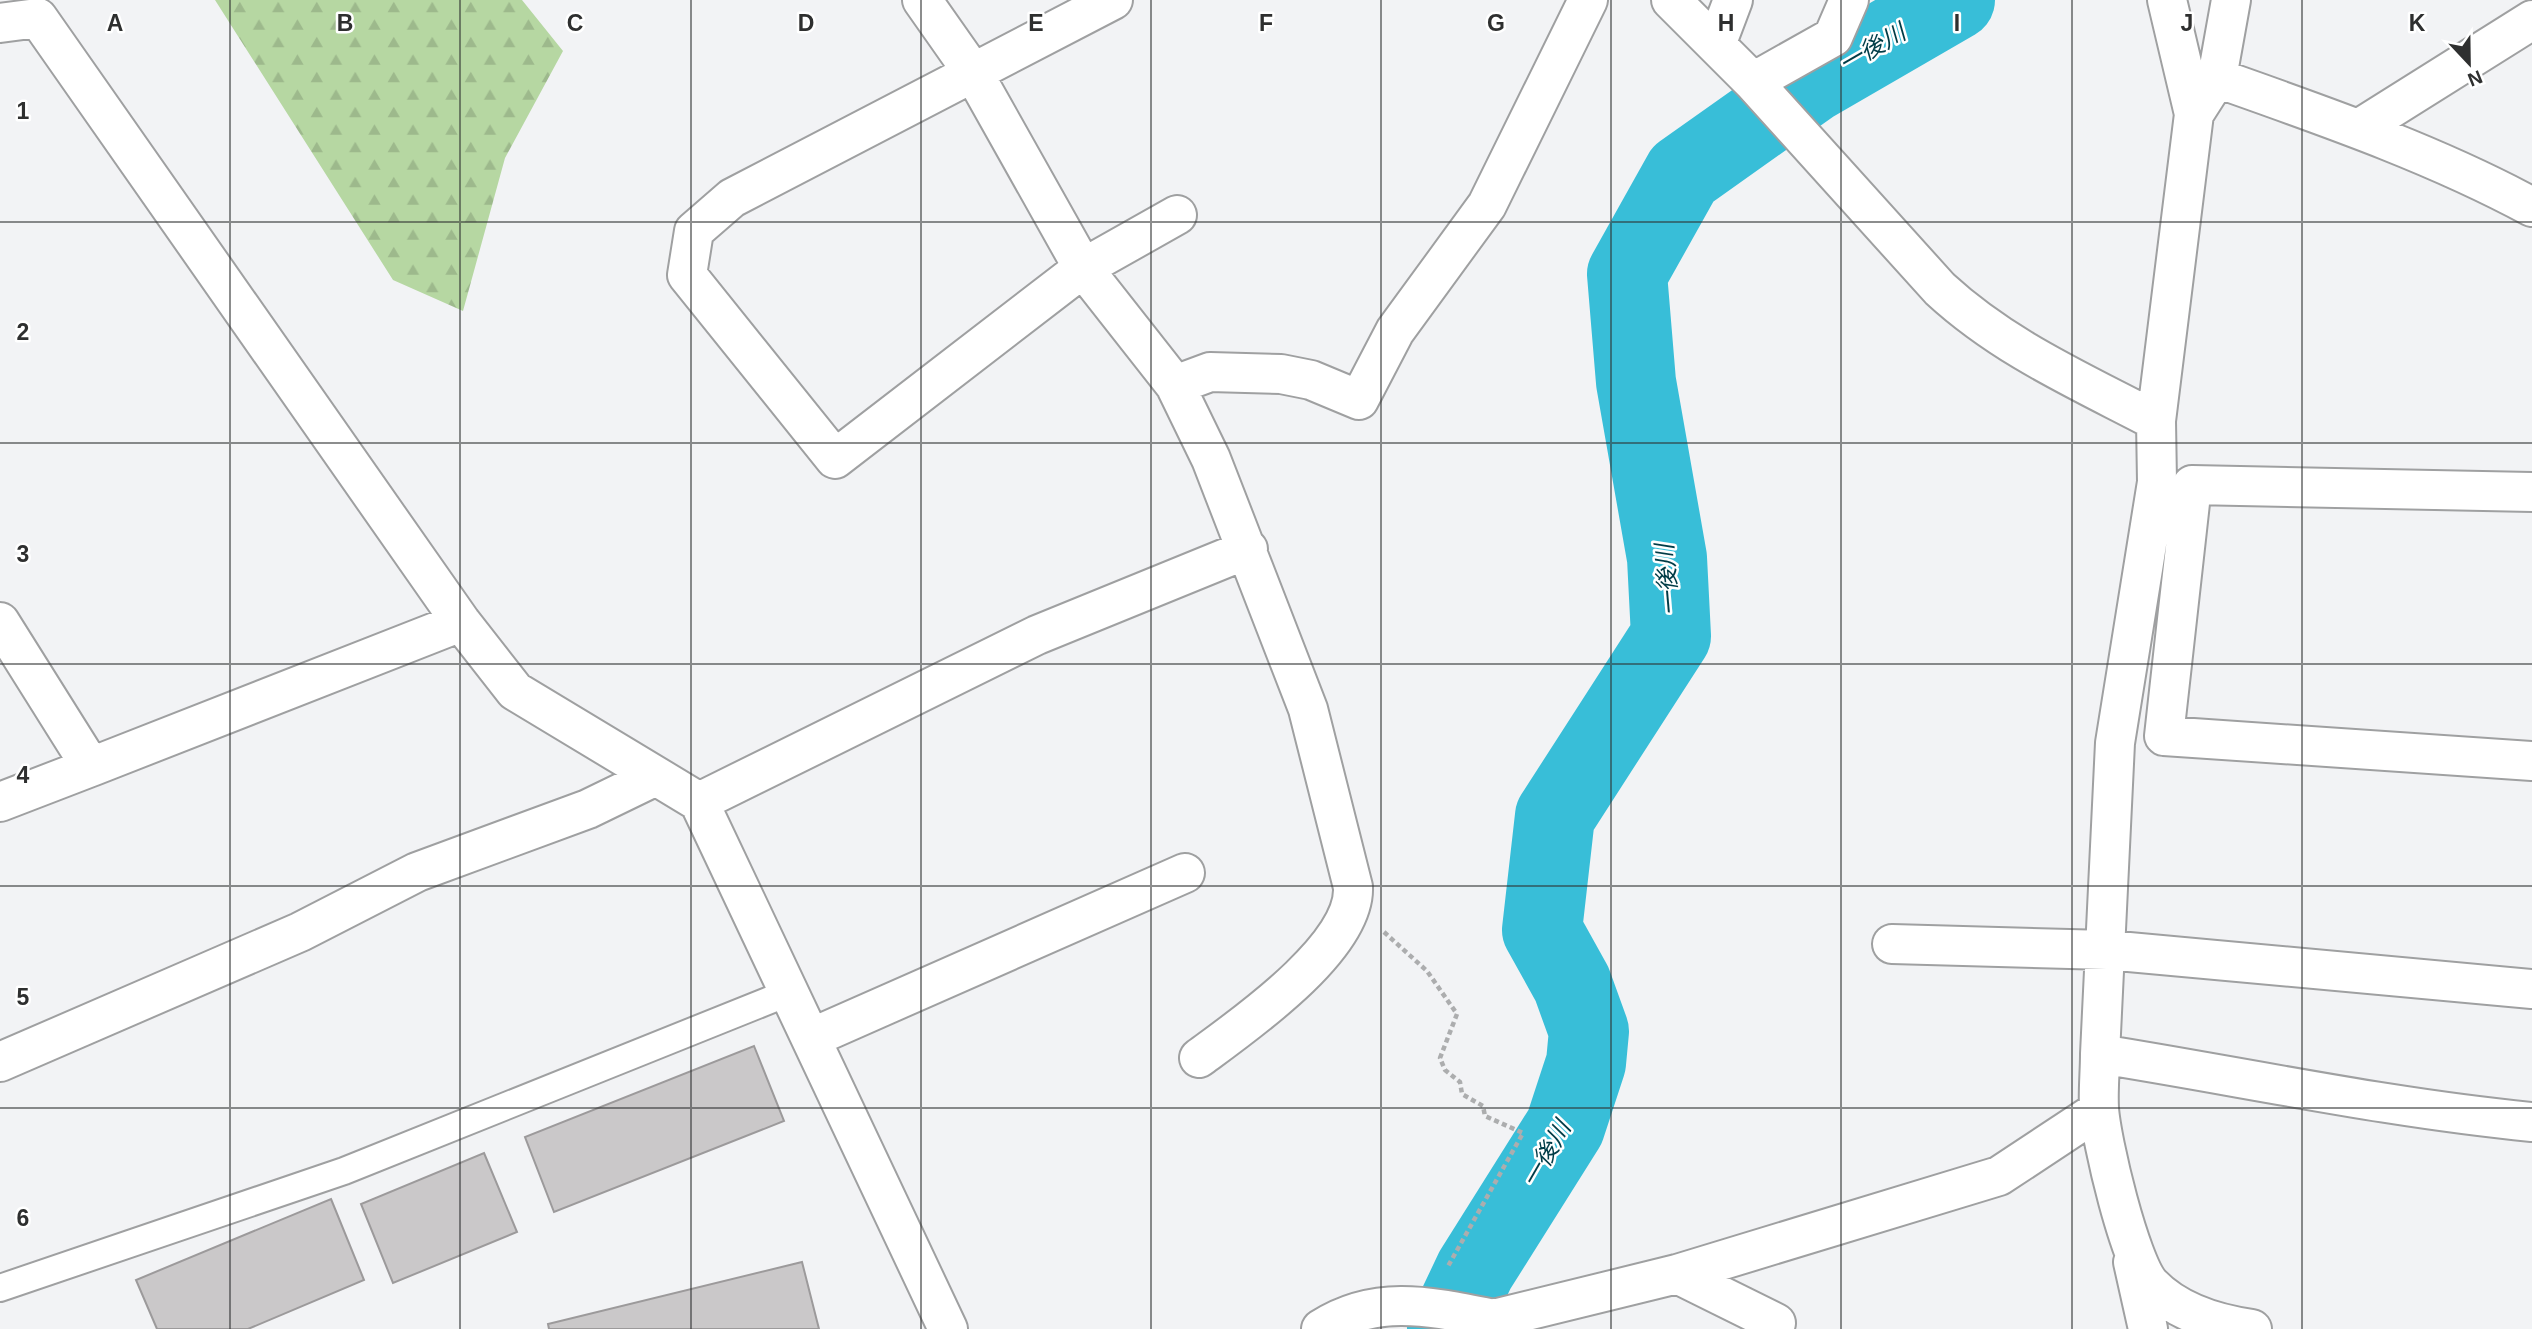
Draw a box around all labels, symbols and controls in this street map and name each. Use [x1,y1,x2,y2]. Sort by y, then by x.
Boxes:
text: A [107,10,123,36]
text: B [337,10,353,36]
text: C [567,10,583,36]
text: D [798,10,814,36]
text: E [1028,10,1044,36]
text: F [1259,10,1273,36]
text: G [1487,10,1505,36]
text: H [1718,10,1734,36]
text: I [1954,10,1960,36]
text: J [2181,10,2193,36]
text: K [2409,10,2426,36]
water label: 一後川 [1834,17,1913,78]
north arrow [2434,28,2504,98]
text: N [2465,66,2485,91]
text: 1 [17,98,30,124]
text: 2 [17,319,29,345]
water label: 一後川 [1650,540,1684,617]
text: 3 [17,541,29,567]
text: 4 [17,762,30,788]
text: 5 [17,984,30,1010]
water label: 一後川 [1516,1113,1577,1192]
text: 6 [17,1205,29,1231]

